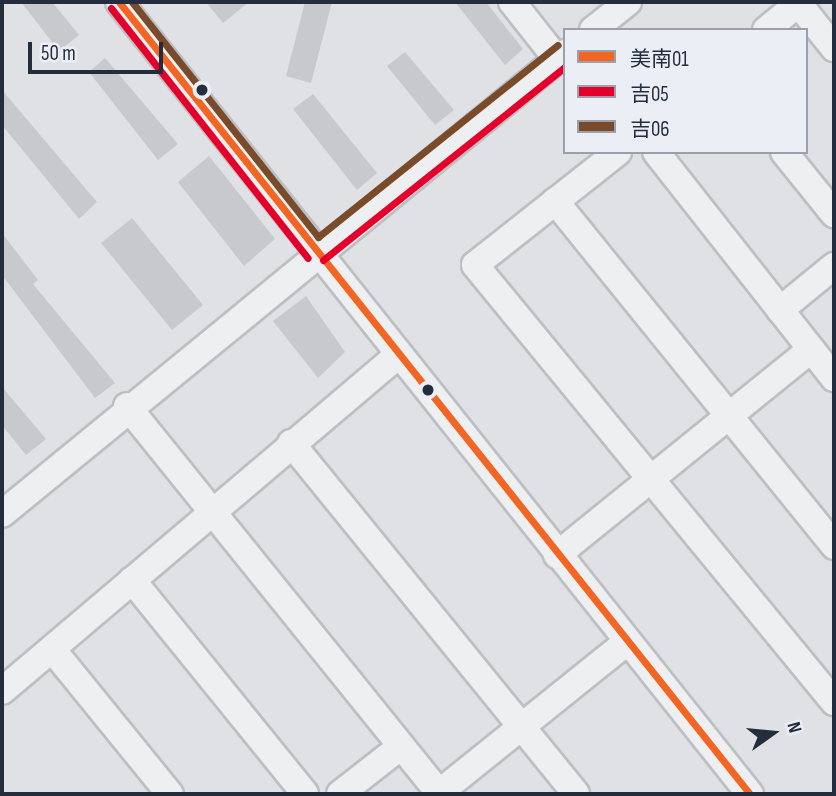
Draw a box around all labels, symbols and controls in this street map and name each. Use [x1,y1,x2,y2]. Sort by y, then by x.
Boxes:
scale bar [32,28,166,72]
legend [563,28,808,154]
text: 50 m [41,41,76,66]
text: 美南01 [630,47,689,72]
text: 吉05 [630,82,669,107]
unlabelled marker [195,83,209,97]
text: 吉06 [630,117,670,142]
unlabelled marker [421,383,435,397]
north arrow [738,698,808,768]
text: N [781,720,806,735]

